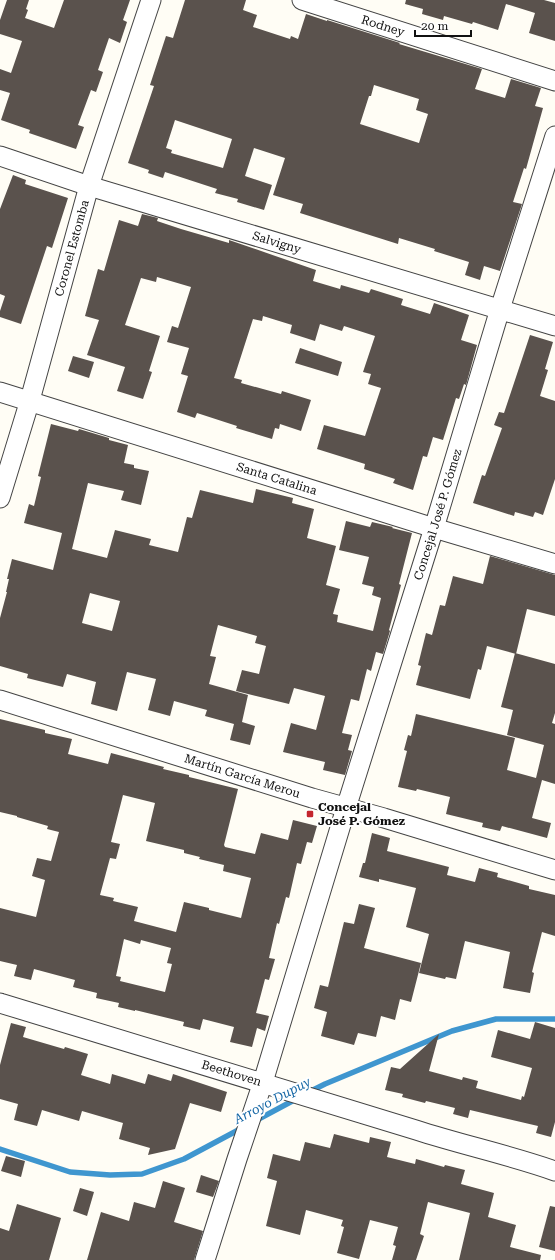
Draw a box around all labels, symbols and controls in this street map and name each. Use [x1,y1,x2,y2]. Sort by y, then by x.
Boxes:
street label: Rodney [360,12,407,40]
scale bar [415,12,471,38]
text: 20 m [421,19,448,33]
street label: Coronel Estomba [52,198,92,298]
street label: Salvigny [251,229,304,257]
street label: Concejal José P. Gómez [411,447,465,582]
street label: Santa Catalina [235,460,319,498]
street label: Martín García Merou [183,751,302,801]
place label: Concejal José P. Gómez [318,800,405,828]
marker: Concejal José P. Gómez [305,809,315,819]
street label: Beethoven [200,1057,263,1089]
water label: Arroyo Dupuy [231,1074,313,1127]

